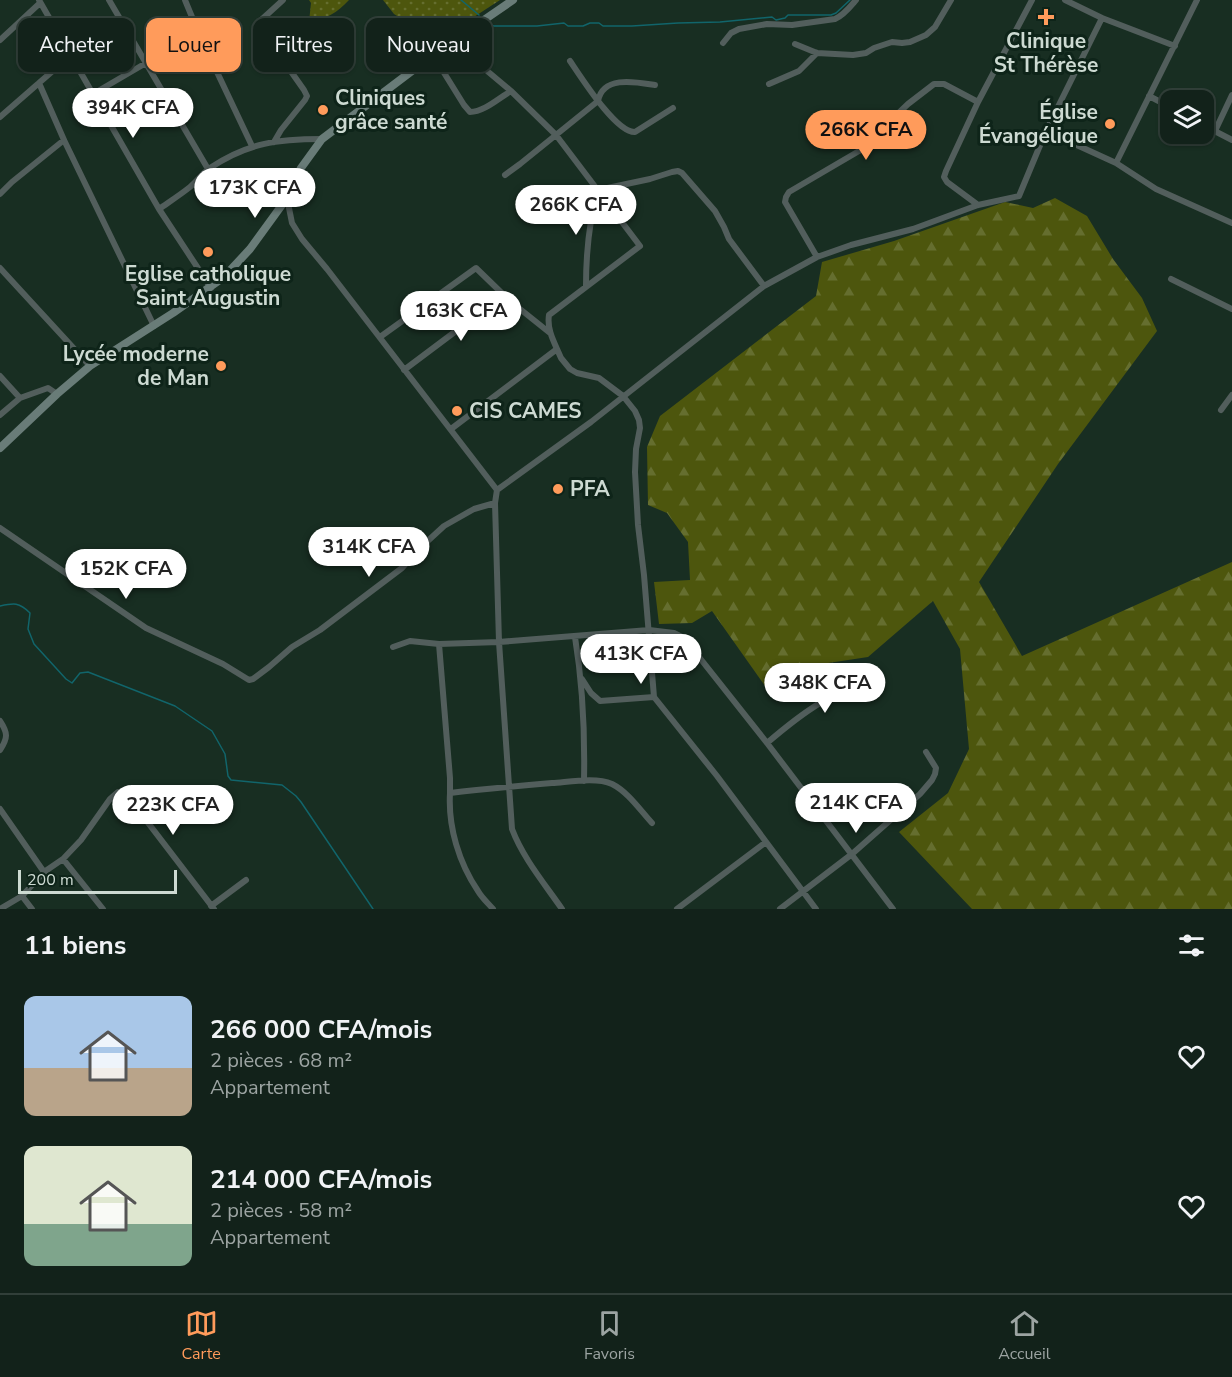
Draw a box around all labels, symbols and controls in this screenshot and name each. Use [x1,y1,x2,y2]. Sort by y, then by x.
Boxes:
marker: Clinique St Thérèse [1037,8,1055,26]
chip: Acheter [18,18,134,72]
chip: Louer [146,18,241,72]
chip: Filtres [253,18,354,72]
chip: Nouveau [366,18,492,72]
place label: Clinique St Thérèse [994,27,1098,79]
place label: Cliniques grâce santé [335,84,447,136]
pin: 394K CFA [71,88,195,139]
map controls [1160,90,1214,144]
button: layers [1160,90,1214,144]
text: 394K CFA [86,94,180,121]
place label: Église Évangélique [979,98,1098,150]
marker: Cliniques grâce santé [316,103,330,117]
pin: 266K CFA [804,110,928,161]
text: 266K CFA [819,116,913,143]
marker: Église Évangélique [1103,117,1117,131]
pin: 173K CFA [193,168,317,219]
text: 173K CFA [208,174,302,201]
pin: 266K CFA [514,185,638,236]
text: 266K CFA [529,191,623,218]
marker: Eglise catholique Saint Augustin [201,245,215,259]
place label: Eglise catholique Saint Augustin [125,260,291,312]
pin: 163K CFA [399,291,523,342]
text: 163K CFA [414,297,508,324]
place label: Lycée moderne de Man [63,340,209,392]
marker: Lycée moderne de Man [214,359,228,373]
place label: CIS CAMES [469,397,581,425]
marker: CIS CAMES [450,404,464,418]
place label: PFA [570,475,610,503]
marker: PFA [551,482,565,496]
pin: 314K CFA [307,527,431,578]
text: 314K CFA [322,533,416,560]
pin: 152K CFA [64,549,188,600]
text: 152K CFA [79,555,173,582]
pin: 413K CFA [579,634,703,685]
text: 413K CFA [594,640,688,667]
pin: 348K CFA [763,663,887,714]
text: 348K CFA [778,669,872,696]
pin: 214K CFA [794,783,918,834]
pin: 223K CFA [111,785,235,836]
text: 214K CFA [809,789,903,816]
text: 223K CFA [126,791,220,818]
scale bar [18,867,177,894]
text: 200 m [27,869,74,891]
text: 11 biens [24,928,126,963]
icon: filters [1175,929,1208,962]
text: 266 000 CFA/mois [210,1012,432,1047]
icon: home [72,1020,144,1092]
icon: heart [1175,1040,1208,1073]
text: 2 pièces · 68 m² [210,1047,352,1074]
text: Appartement [210,1074,330,1101]
text: 214 000 CFA/mois [210,1162,432,1197]
icon: home [72,1170,144,1242]
icon: heart [1175,1190,1208,1223]
text: 2 pièces · 58 m² [210,1197,352,1224]
text: Appartement [210,1224,330,1251]
tab: Carte [182,1307,221,1365]
tab: Favoris [584,1307,635,1365]
tab: Accueil [998,1307,1050,1365]

